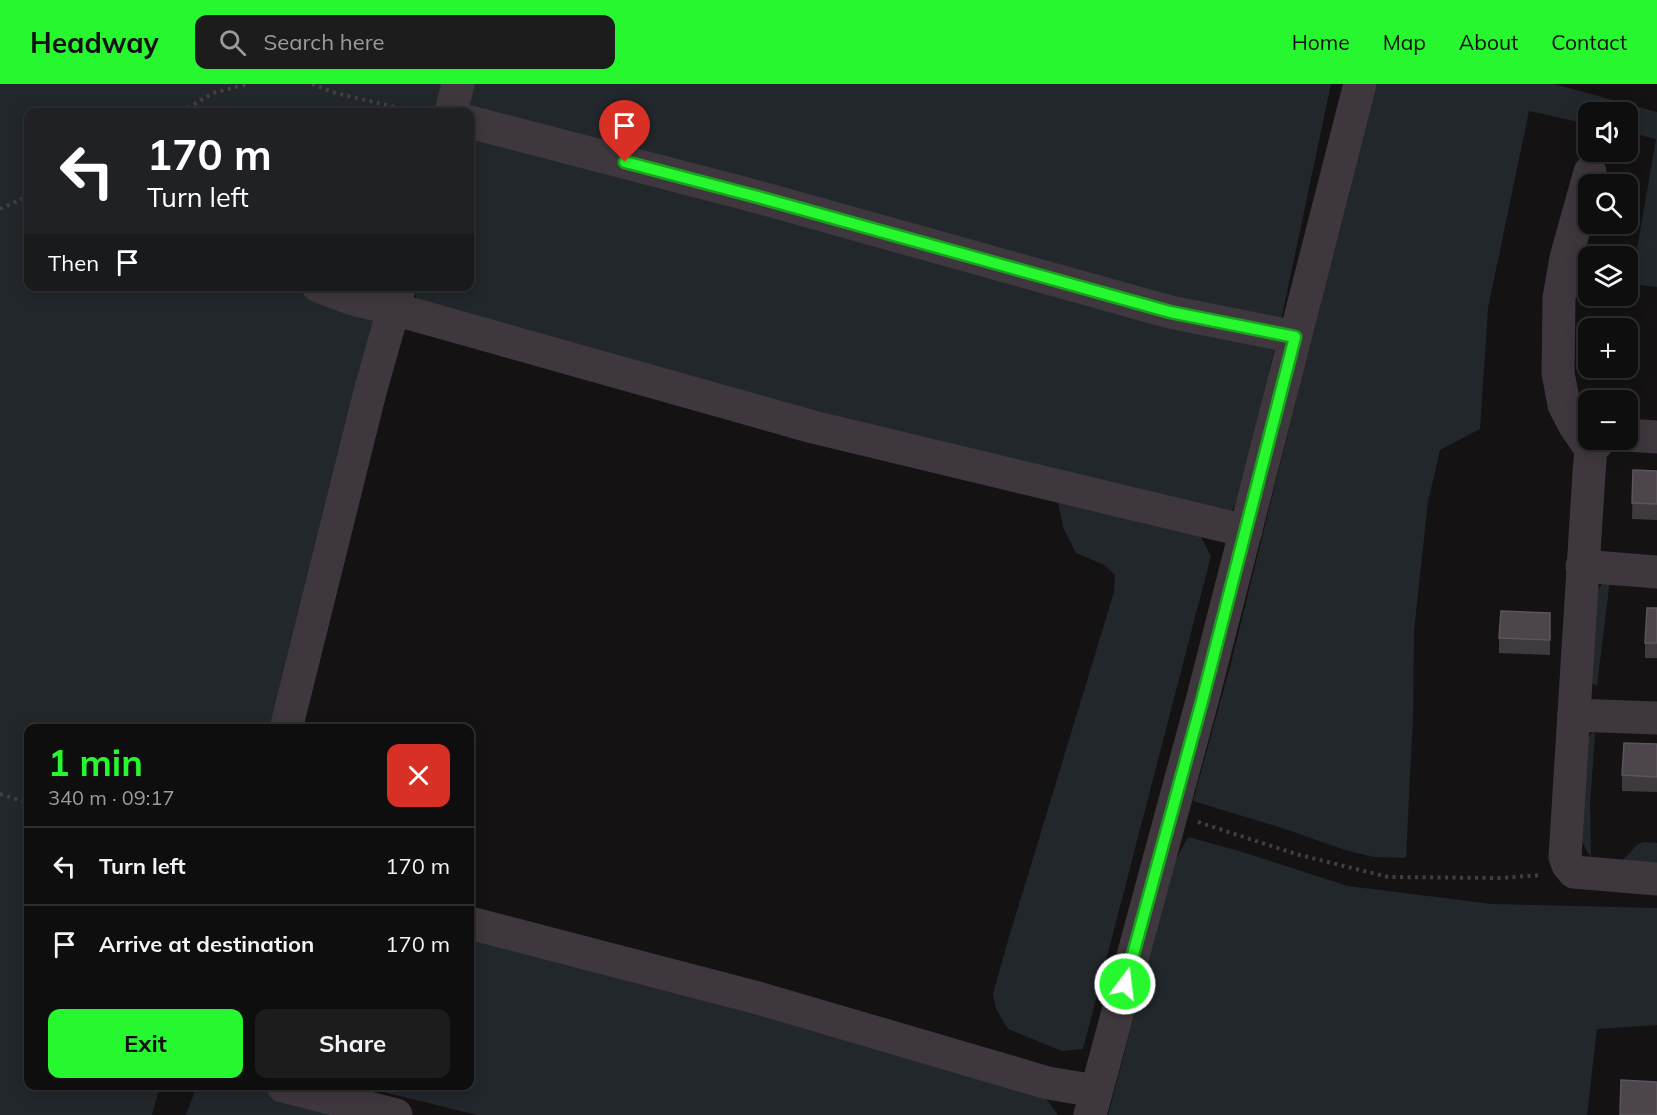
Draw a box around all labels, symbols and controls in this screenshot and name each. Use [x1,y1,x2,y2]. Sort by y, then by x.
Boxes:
search box [195,15,615,69]
text: Headway [30,25,159,60]
icon: search [216,26,249,59]
text: Search here [264,28,385,56]
text: Home [1292,29,1350,55]
text: Map [1383,29,1426,55]
text: About [1459,29,1518,55]
text: Contact [1551,29,1627,55]
pin [599,100,650,162]
map controls [1578,102,1638,450]
button: sound [1578,102,1638,162]
icon: arrive [608,109,641,142]
text: 170 m [147,128,272,181]
icon: left [48,132,126,210]
button: search [1578,174,1638,234]
text: Turn left [147,180,249,214]
icon: arrive [111,246,144,279]
button: layers [1578,246,1638,306]
text: Then [48,249,99,277]
button: + [1578,318,1638,378]
button: − [1578,390,1638,450]
text: 1 min [48,740,143,785]
button: close [387,744,450,807]
text: 340 m · 09:17 [48,785,174,810]
icon: left [48,850,81,883]
text: Turn left [99,852,186,880]
text: 170 m [385,852,450,880]
icon: arrive [48,928,81,961]
text: Arrive at destination [99,930,314,958]
text: 170 m [385,930,450,958]
position arrow [1093,952,1157,1016]
button: Exit [48,1009,243,1078]
button: Share [255,1009,450,1078]

